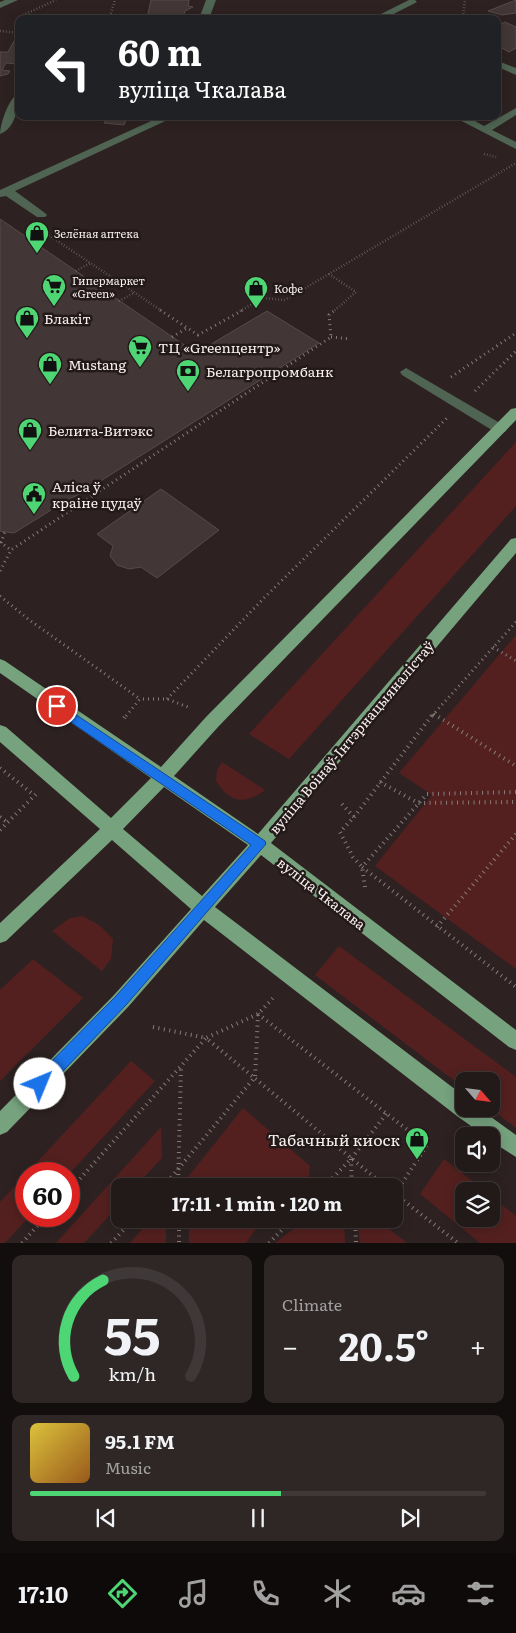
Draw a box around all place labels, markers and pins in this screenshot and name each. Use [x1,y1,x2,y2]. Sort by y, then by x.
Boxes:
shop icon: Зелёная аптека [24,220,50,254]
place label: Зелёная аптека [54,225,139,241]
place label: Гипермаркет «Green» [72,272,146,301]
supermarket icon: Гипермаркет «Green» [41,273,67,307]
shop icon: Кофе [243,275,269,309]
place label: Кофе [274,280,303,296]
shop icon: Блакіт [14,305,40,339]
place label: Блакіт [44,308,91,328]
supermarket icon: ТЦ «Greenцентр» [127,334,153,368]
place label: ТЦ «Greenцентр» [158,337,281,357]
shop icon: Mustang [37,351,63,385]
place label: Mustang [68,354,127,374]
bank icon: Белагропромбанк [175,358,201,392]
place label: Белагропромбанк [206,361,334,381]
shop icon: Белита-Витэкс [17,417,43,451]
place label: Белита-Витэкс [48,420,153,440]
place label: Аліса ў краіне цудаў [52,476,142,512]
public building icon: Аліса ў краіне цудаў [21,481,47,515]
pin [36,685,78,727]
shop icon: Табачный киоск [404,1126,430,1160]
place label: Табачный киоск [268,1127,401,1151]

